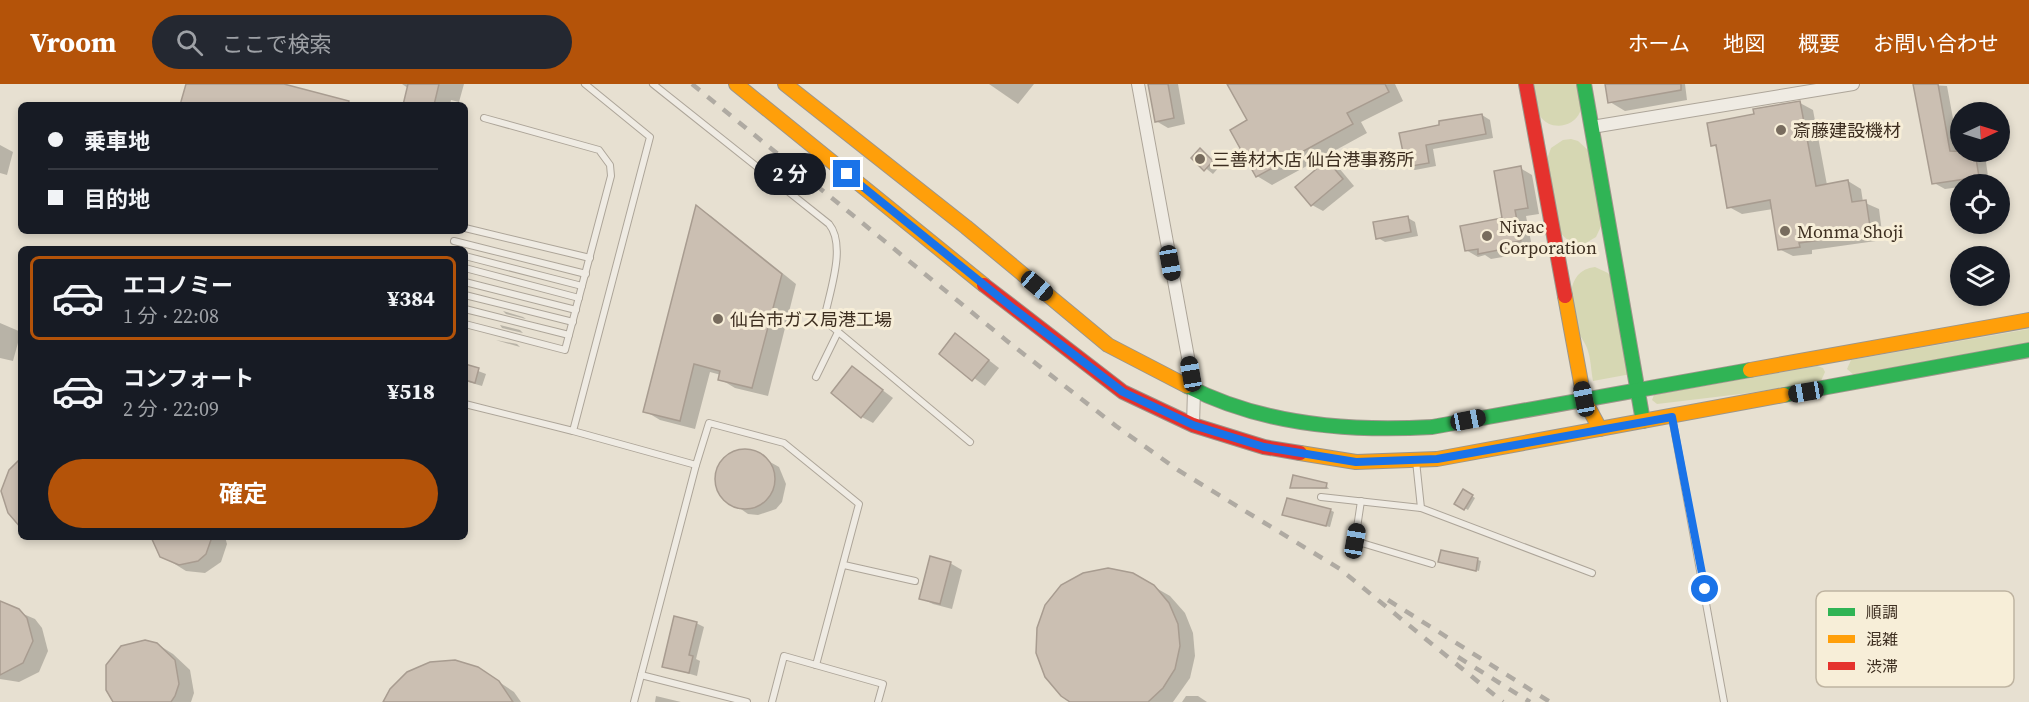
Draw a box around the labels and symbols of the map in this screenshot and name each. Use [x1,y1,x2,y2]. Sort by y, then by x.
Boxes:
north arrow [1950,102,2010,162]
place label: 斎藤建設機材 [1793,118,1901,143]
marker: 斎藤建設機材 [1774,123,1788,137]
place label: 三善材木店 仙台港事務所 [1212,147,1414,172]
marker: 三善材木店 仙台港事務所 [1193,152,1207,166]
callout: 2 分 [754,153,826,195]
route end [833,160,860,187]
place label: Niyac Corporation [1499,214,1597,260]
place label: Monma Shoji [1797,219,1903,244]
marker: Monma Shoji [1778,224,1792,238]
marker: Niyac Corporation [1480,229,1494,243]
car [1158,244,1182,282]
car [1017,268,1057,304]
place label: 仙台市ガス局港工場 [730,307,892,332]
marker: 仙台市ガス局港工場 [711,312,725,326]
car [1179,355,1203,393]
car [1572,380,1596,418]
car [1787,380,1825,404]
car [1449,408,1487,432]
car [1343,522,1367,560]
route start [1691,575,1718,602]
legend [1816,591,2014,687]
text: 順調 [1866,601,1898,623]
text: 混雑 [1866,628,1898,650]
text: 渋滞 [1866,655,1898,677]

